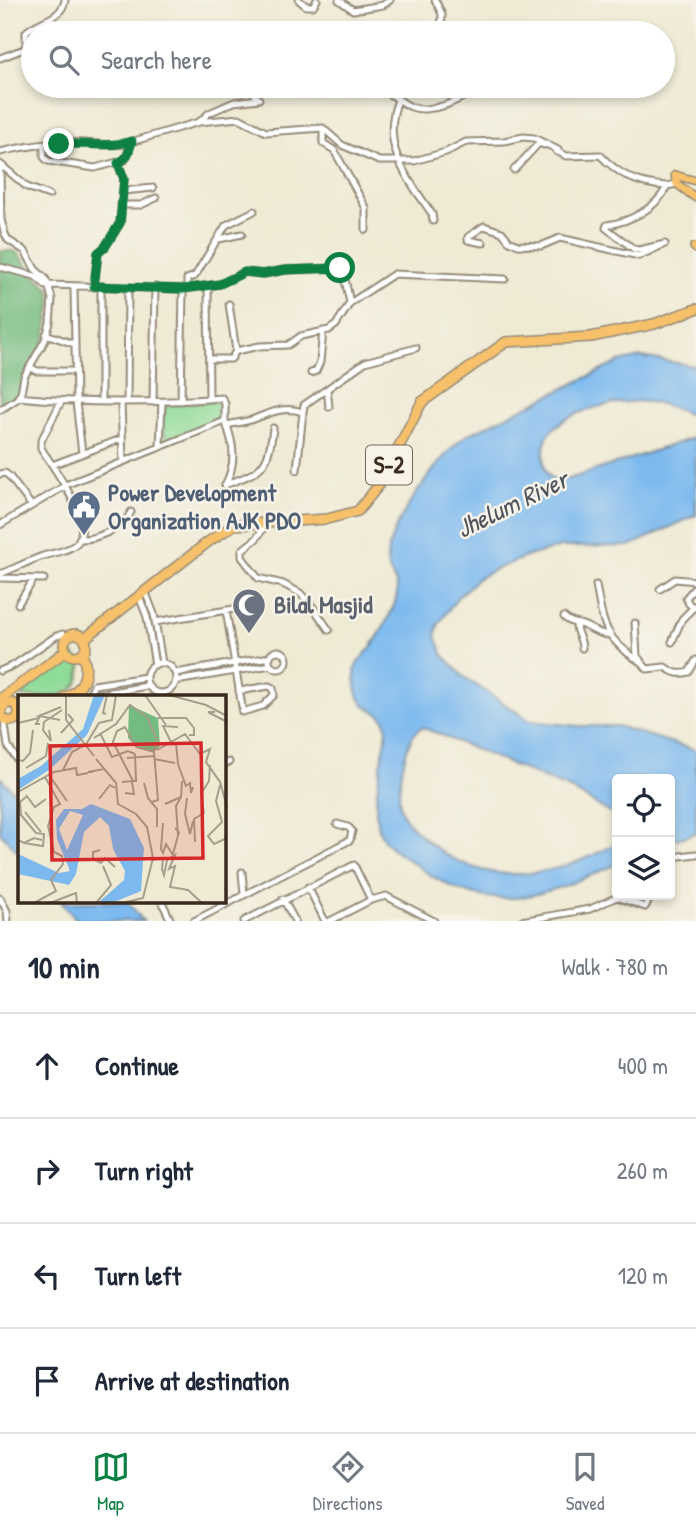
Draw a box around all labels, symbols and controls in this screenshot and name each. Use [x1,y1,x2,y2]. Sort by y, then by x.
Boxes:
search box [21,21,675,98]
icon: search [45,41,83,79]
text: Search here [101,42,212,77]
route end [43,128,74,159]
route start [324,252,355,283]
road number: S-2 [366,446,412,485]
water label: Jhelum River [450,460,576,546]
place label: Power Development Organization AJK PDO [108,476,301,537]
public building icon: Power Development Organization AJK PDO [65,488,103,537]
mosque icon: Bilal Masjid [230,586,268,635]
place label: Bilal Masjid [274,588,373,620]
inset map [18,695,226,904]
map controls [612,774,675,900]
button: locate [612,774,675,837]
button: layers [612,837,675,900]
text: 10 min [28,947,100,987]
text: Walk · 780 m [561,951,668,982]
icon: ahead [28,1047,66,1085]
text: Continue [95,1048,179,1083]
text: 400 m [618,1050,668,1081]
icon: right [28,1152,66,1190]
text: Turn right [95,1153,193,1188]
text: 260 m [617,1155,668,1186]
icon: left [28,1257,66,1295]
text: Turn left [95,1258,181,1293]
text: 120 m [618,1260,668,1291]
icon: arrive [28,1362,66,1400]
text: Arrive at destination [95,1363,290,1398]
tab: Map [92,1448,130,1516]
tab: Directions [313,1448,383,1516]
tab: Saved [566,1448,604,1516]

